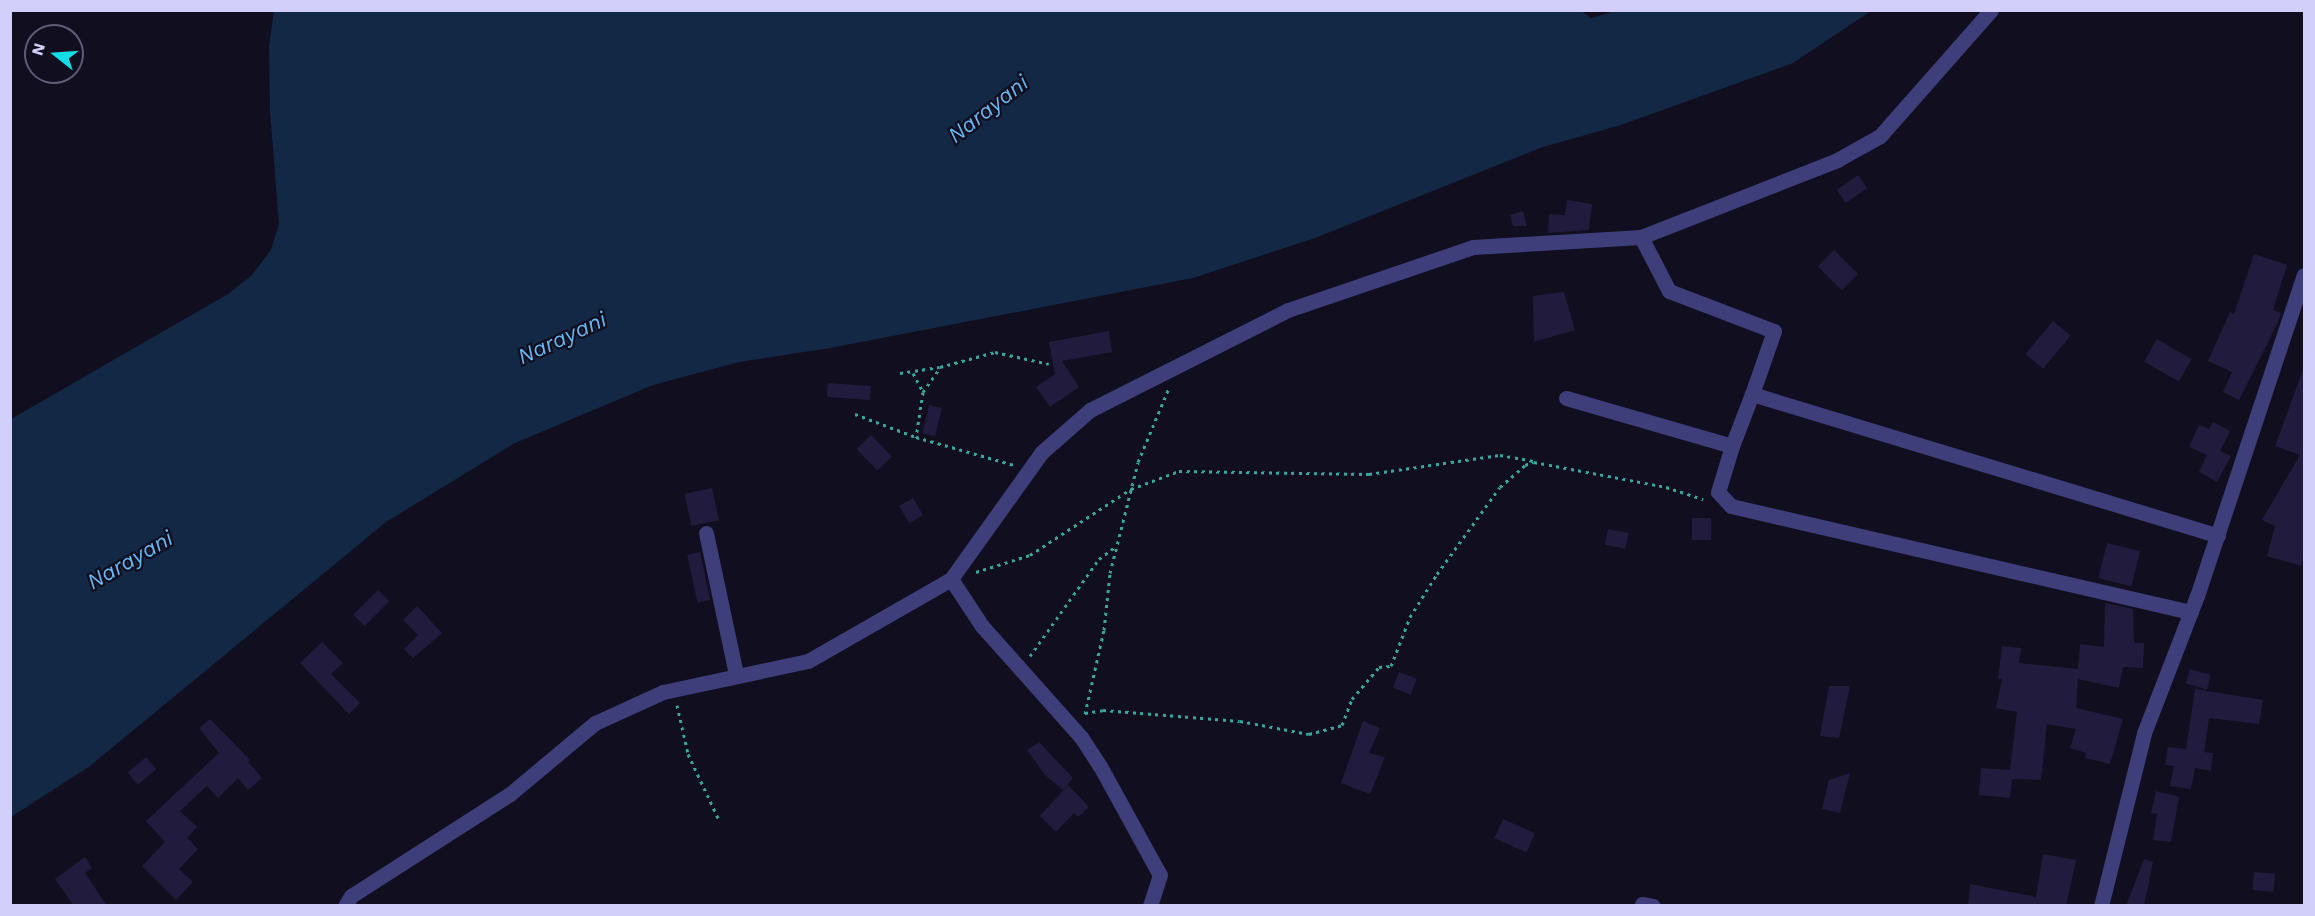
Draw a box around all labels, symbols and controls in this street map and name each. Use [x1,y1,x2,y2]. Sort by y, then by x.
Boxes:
north arrow [24,24,84,84]
text: N [27,41,49,58]
water label: Narayani [942,69,1034,149]
water label: Narayani [513,306,611,370]
water label: Narayani [82,525,178,595]

